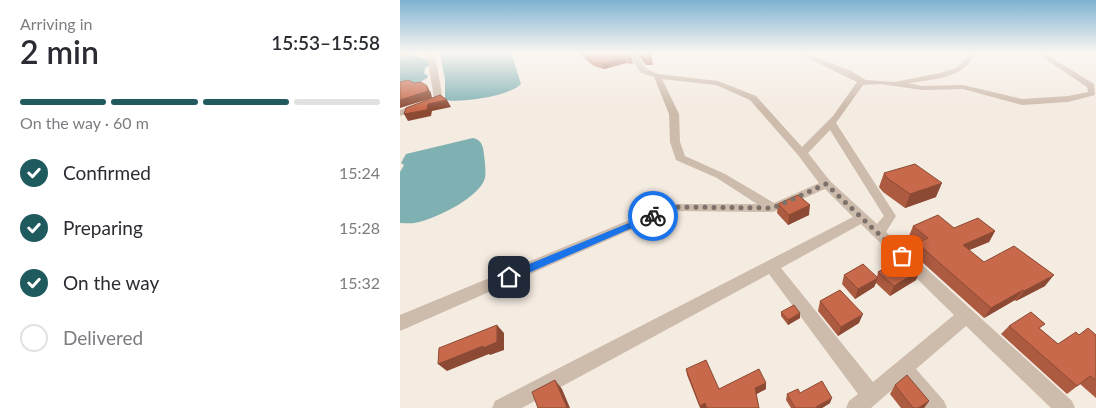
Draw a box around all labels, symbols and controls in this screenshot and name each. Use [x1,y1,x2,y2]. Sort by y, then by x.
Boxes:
text: Arriving in [20,14,93,33]
text: 15:53–15:58 [271,31,380,54]
text: 2 min [20,32,99,71]
text: On the way · 60 m [20,113,149,132]
icon: check [20,159,48,187]
text: Confirmed [63,161,151,184]
text: 15:24 [339,163,380,182]
courier [628,191,678,241]
icon: bike [639,202,667,230]
icon: check [20,214,48,242]
text: Preparing [63,216,143,239]
text: 15:28 [339,218,380,237]
pin [881,235,923,277]
icon: bag [888,242,916,270]
pin [488,256,530,298]
icon: home [495,263,523,291]
icon: check [20,269,48,297]
text: On the way [63,271,159,294]
text: 15:32 [339,273,380,292]
text: Delivered [63,326,143,349]

